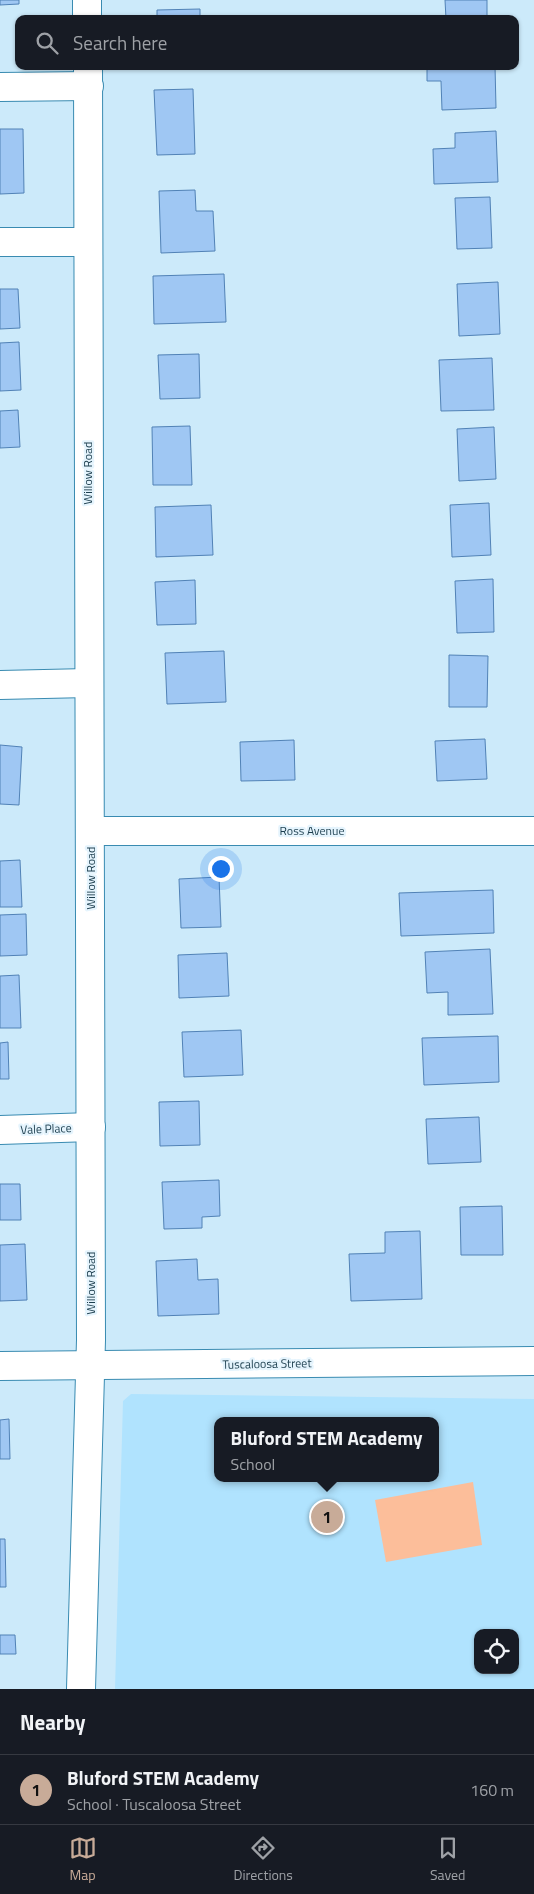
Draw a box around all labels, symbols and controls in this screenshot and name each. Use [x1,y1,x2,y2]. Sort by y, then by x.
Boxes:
search box [15,15,519,70]
text: Search here [73,28,167,57]
icon: search [33,29,61,57]
street label: Willow Road [78,442,97,504]
street label: Ross Avenue [280,821,344,840]
street label: Willow Road [81,847,100,909]
your location [208,856,234,882]
street label: Vale Place [20,1118,72,1139]
street label: Willow Road [81,1252,100,1314]
street label: Tuscaloosa Street [222,1353,312,1374]
popup [214,1417,439,1482]
text: Bluford STEM Academy [230,1423,423,1452]
text: School [230,1452,275,1476]
pin: 1 [311,1498,343,1536]
map controls [474,1629,519,1674]
button: locate [474,1629,519,1674]
text: Nearby [20,1706,85,1738]
text: Bluford STEM Academy [67,1763,259,1792]
text: 1 [32,1778,40,1802]
text: 160 m [470,1778,514,1802]
text: School · Tuscaloosa Street [67,1792,241,1816]
tab: Map [69,1834,97,1885]
tab: Directions [234,1834,293,1885]
tab: Saved [430,1834,466,1885]

